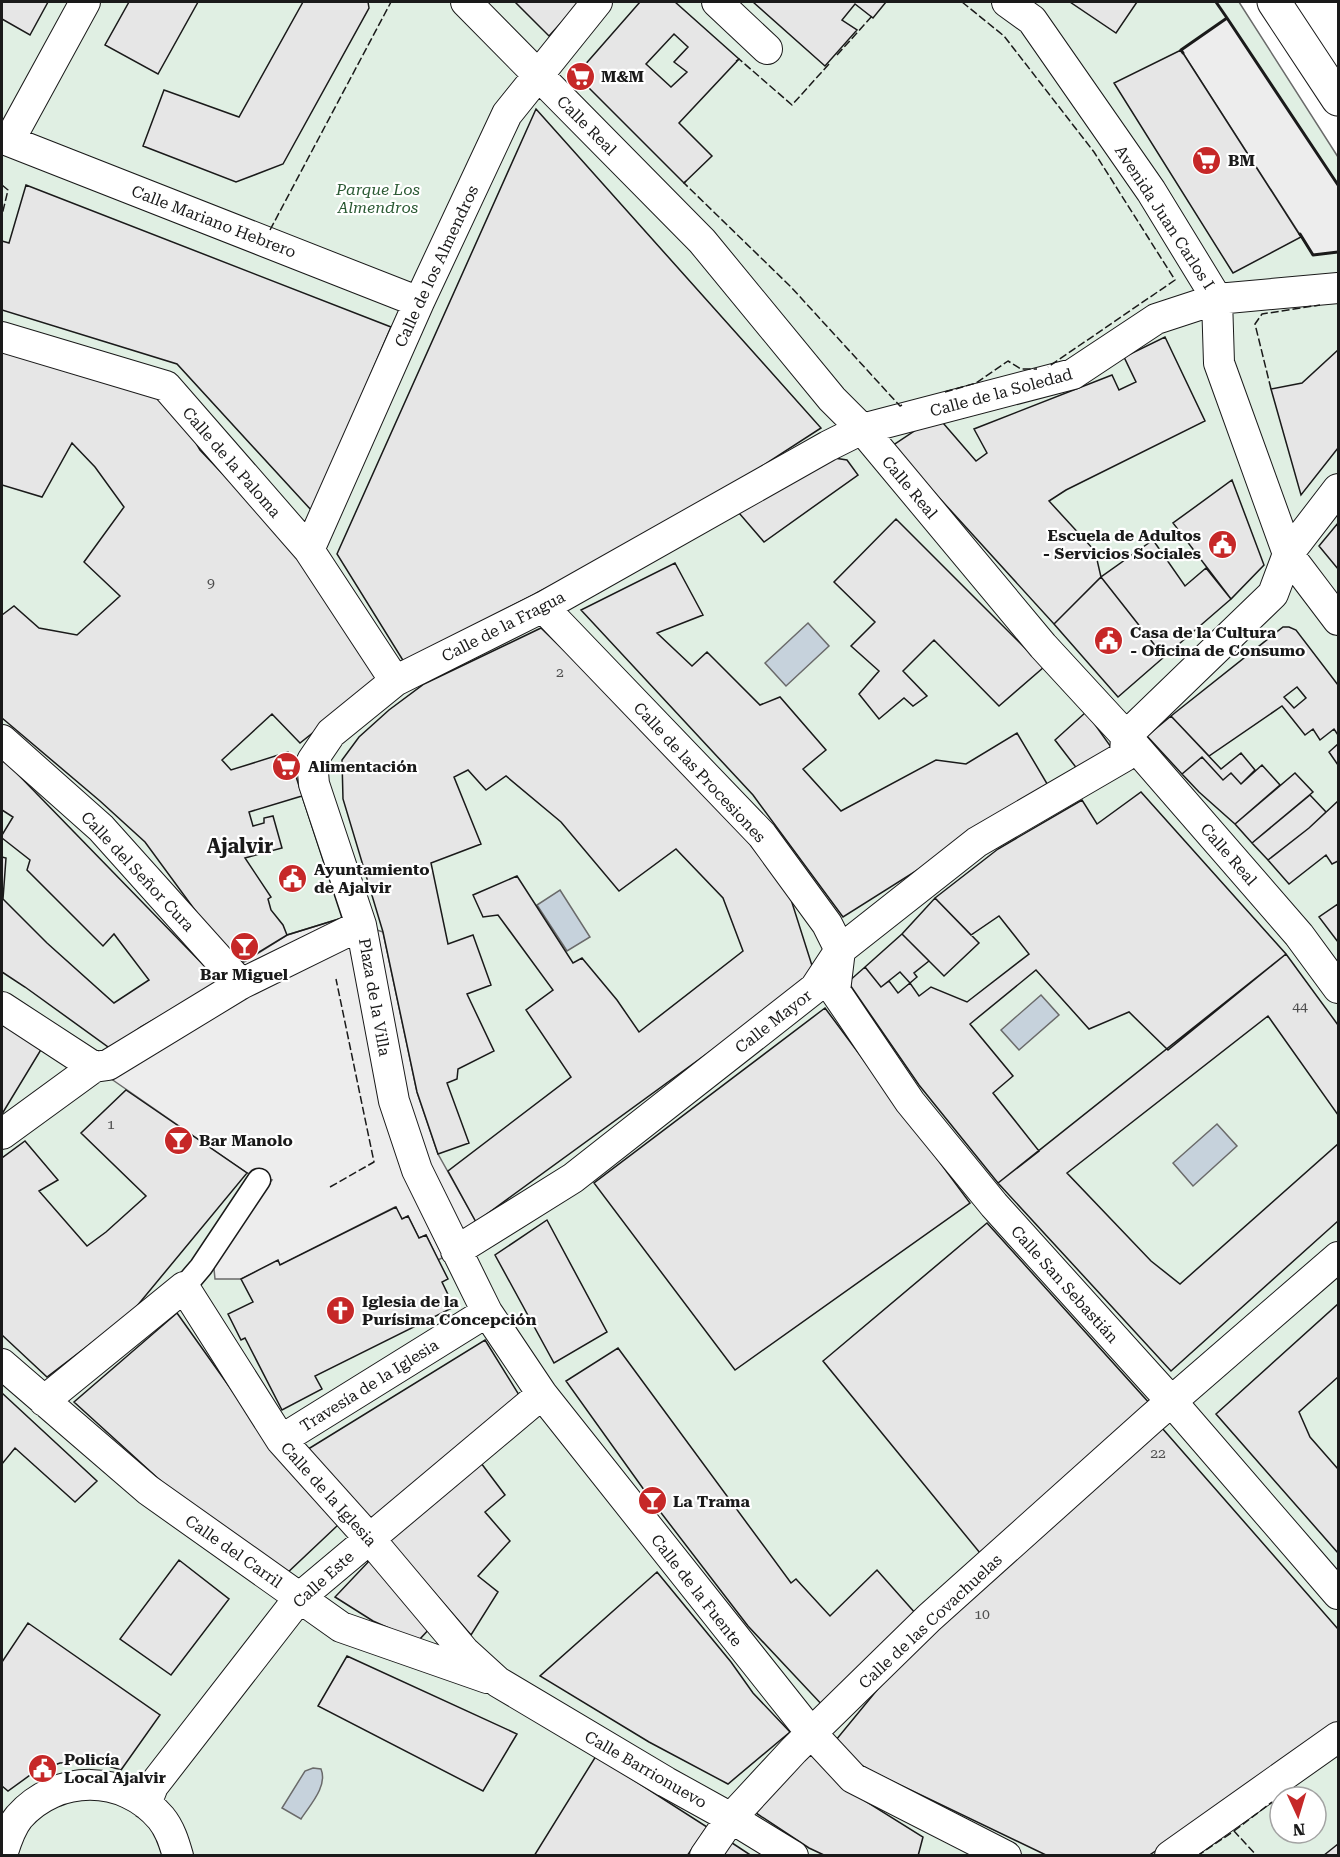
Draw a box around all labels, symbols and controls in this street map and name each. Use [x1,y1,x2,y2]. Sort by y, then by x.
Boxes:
supermarket icon: M&M [564,60,596,92]
place label: M&M [601,67,644,86]
street label: Calle Real [553,92,620,159]
street label: Avenida Juan Carlos I [1111,142,1218,293]
supermarket icon: BM [1191,144,1223,176]
place label: BM [1228,151,1255,170]
park label: Parque Los Almendros [335,180,420,217]
street label: Calle Mariano Hebrero [129,181,299,262]
street label: Calle de los Almendros [391,182,483,350]
street label: Calle de la Soledad [928,364,1074,421]
street label: Calle de la Paloma [178,403,285,522]
street label: Calle Real [878,452,941,523]
place label: Escuela de Adultos - Servicios Sociales [1043,526,1201,563]
public building icon: Escuela de Adultos - Servicios Sociales [1206,528,1238,560]
house number: 9 [207,575,215,591]
street label: Calle de la Fragua [438,587,568,666]
place label: Casa de la Cultura - Oficina de Consumo [1130,623,1305,660]
public building icon: Casa de la Cultura - Oficina de Consumo [1093,625,1125,657]
house number: 2 [556,664,564,680]
street label: Calle de las Procesiones [630,698,770,847]
supermarket icon: Alimentación [271,750,303,782]
place label: Alimentación [308,757,417,776]
street label: Calle del Señor Cura [77,807,198,936]
street label: Calle Real [1196,819,1261,889]
district label: Ajalvir [207,834,273,858]
place label: Ayuntamiento de Ajalvir [314,860,430,897]
public building icon: Ayuntamiento de Ajalvir [277,862,309,894]
bar icon: Bar Miguel [228,930,260,962]
street label: Plaza de la Villa [355,937,394,1058]
place label: Bar Miguel [200,965,289,984]
street label: Calle Mayor [731,985,816,1057]
house number: 44 [1292,998,1308,1014]
house number: 1 [107,1116,115,1132]
bar icon: Bar Manolo [162,1124,194,1156]
place label: Bar Manolo [199,1131,293,1150]
street label: Calle San Sebastián [1007,1222,1122,1347]
place label: Iglesia de la Purísima Concepción [362,1292,537,1329]
church icon: Iglesia de la Purísima Concepción [325,1294,357,1326]
street label: Travesía de la Iglesia [297,1335,442,1436]
street label: Calle de la Iglesia [277,1438,381,1551]
house number: 22 [1150,1445,1166,1461]
bar icon: La Trama [636,1485,668,1517]
place label: La Trama [673,1492,750,1511]
street label: Calle del Carril [182,1511,286,1592]
street label: Calle de la Fuente [647,1531,746,1650]
street label: Calle Este [289,1547,358,1612]
street label: Calle de las Covachuelas [855,1550,1006,1693]
house number: 10 [974,1606,990,1622]
street label: Calle Barrionuevo [581,1727,710,1812]
place label: Policía Local Ajalvir [64,1750,166,1787]
public building icon: Policía Local Ajalvir [27,1752,59,1784]
north arrow [1268,1785,1328,1845]
text: N [1292,1820,1306,1839]

